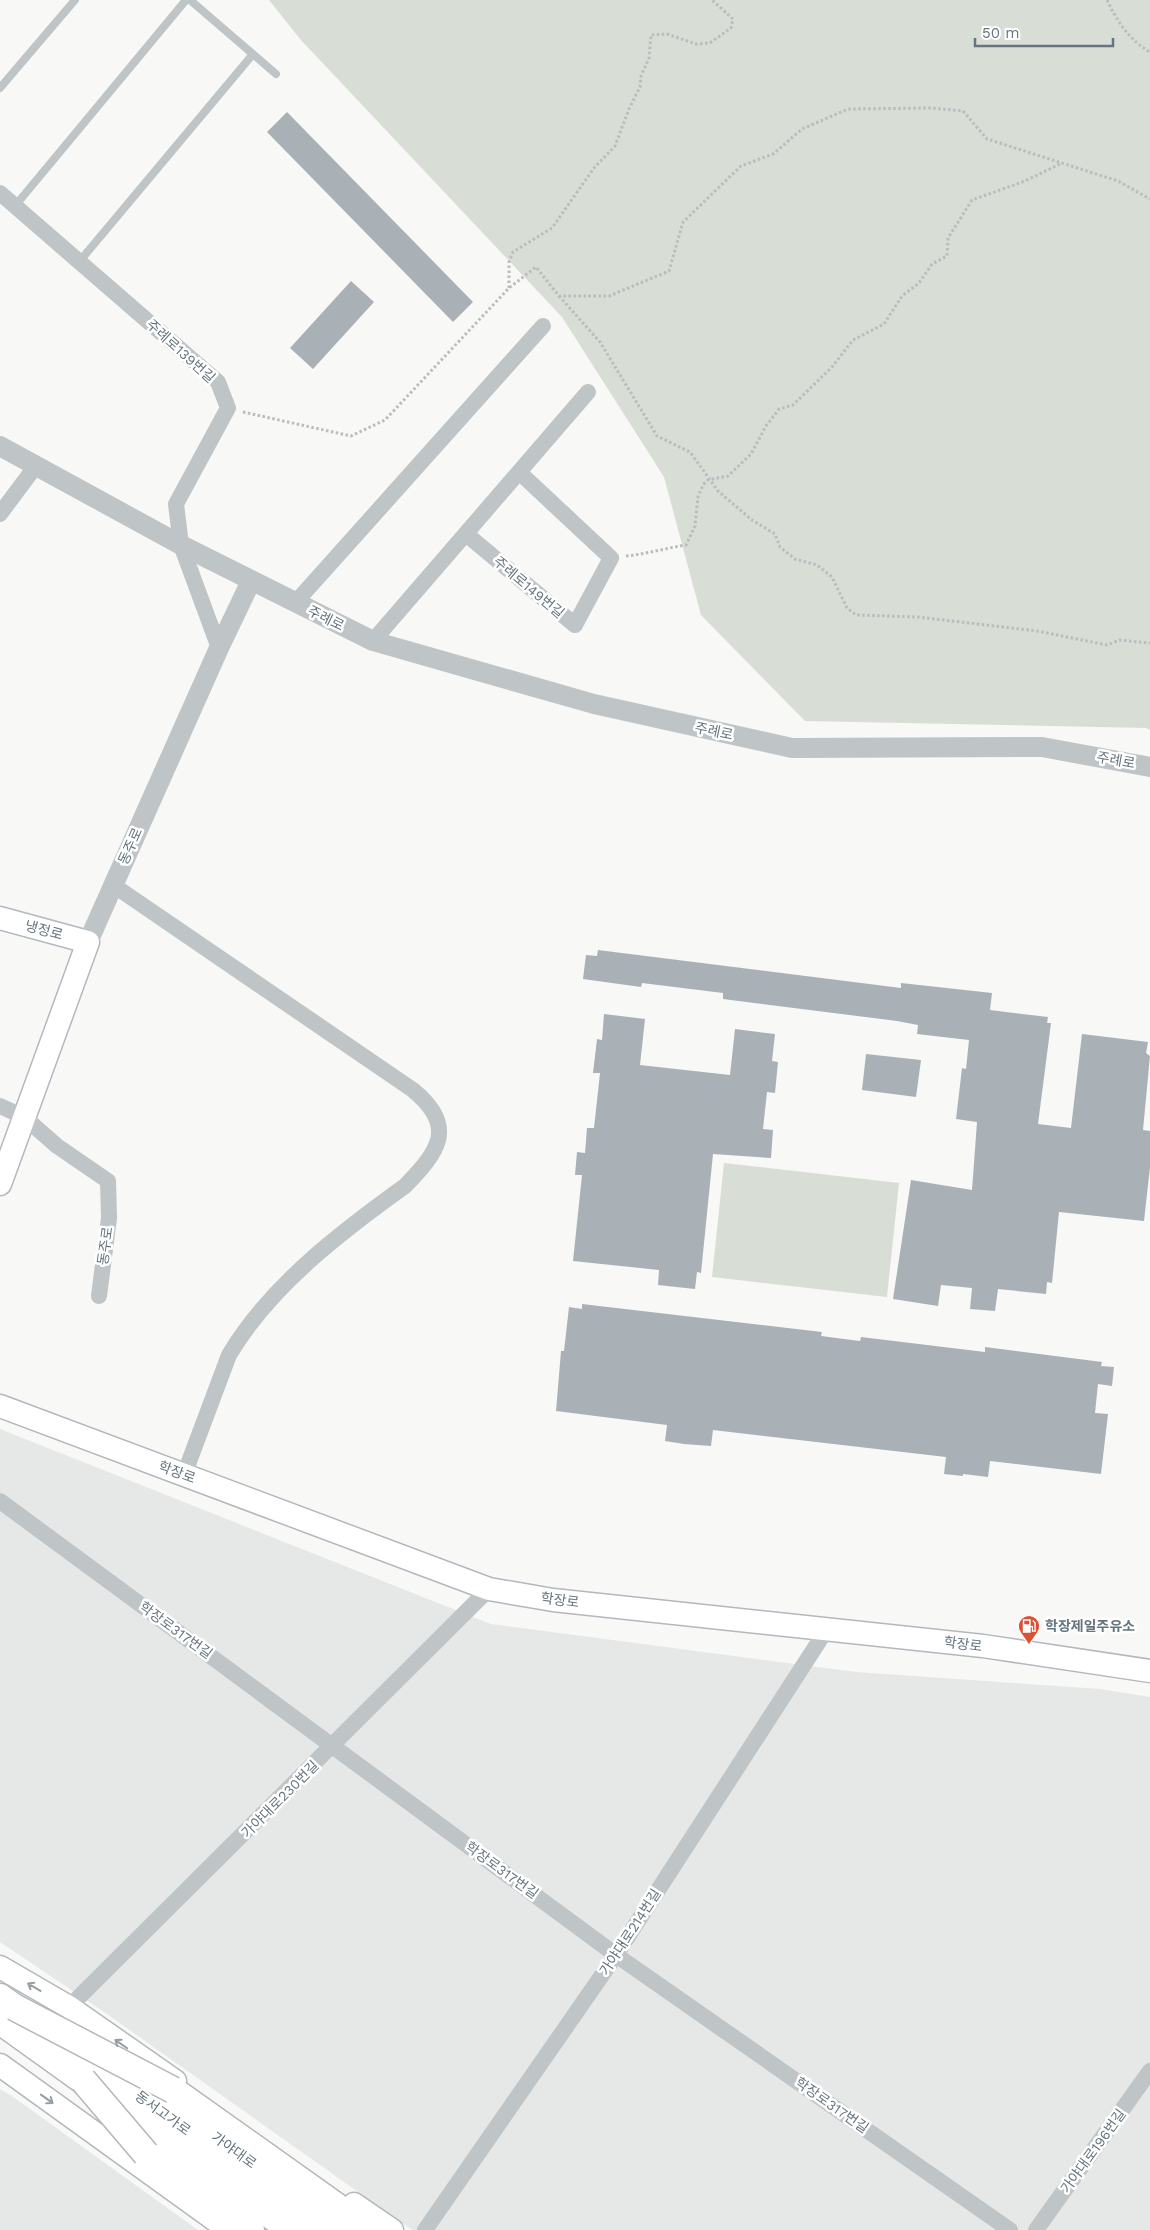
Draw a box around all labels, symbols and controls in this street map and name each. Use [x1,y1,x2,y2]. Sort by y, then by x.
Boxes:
scale bar [975,15,1112,47]
text: 50 m [982,24,1019,42]
street label: 주례로139번길 [143,316,219,386]
street label: 주례로149번길 [491,553,567,621]
street label: 주례로 [305,602,347,634]
street label: 주례로 [693,719,735,743]
street label: 주례로 [1096,749,1137,771]
street label: 동주로 [115,825,145,867]
street label: 냉정로 [23,917,65,943]
street label: 동주로 [94,1226,116,1266]
street label: 학장로 [156,1458,198,1486]
street label: 학장로 [540,1590,580,1610]
street label: 학장로317번길 [137,1598,215,1662]
fuel station icon: 학장제일주유소 [1017,1614,1041,1645]
place label: 학장제일주유소 [1045,1618,1135,1634]
street label: 학장로 [943,1634,983,1654]
street label: 가야대로230번길 [238,1757,322,1841]
street label: 학장로317번길 [463,1838,541,1902]
street label: 가야대로214번길 [596,1886,664,1978]
one-way arrow [28,1982,42,1992]
one-way arrow [115,2039,129,2049]
street label: 학장로317번길 [792,2074,872,2136]
street label: 동서고가로 [132,2088,194,2138]
one-way arrow [40,2094,54,2104]
street label: 가야대로196번길 [1057,2106,1129,2196]
street label: 가야대로 [208,2128,260,2172]

